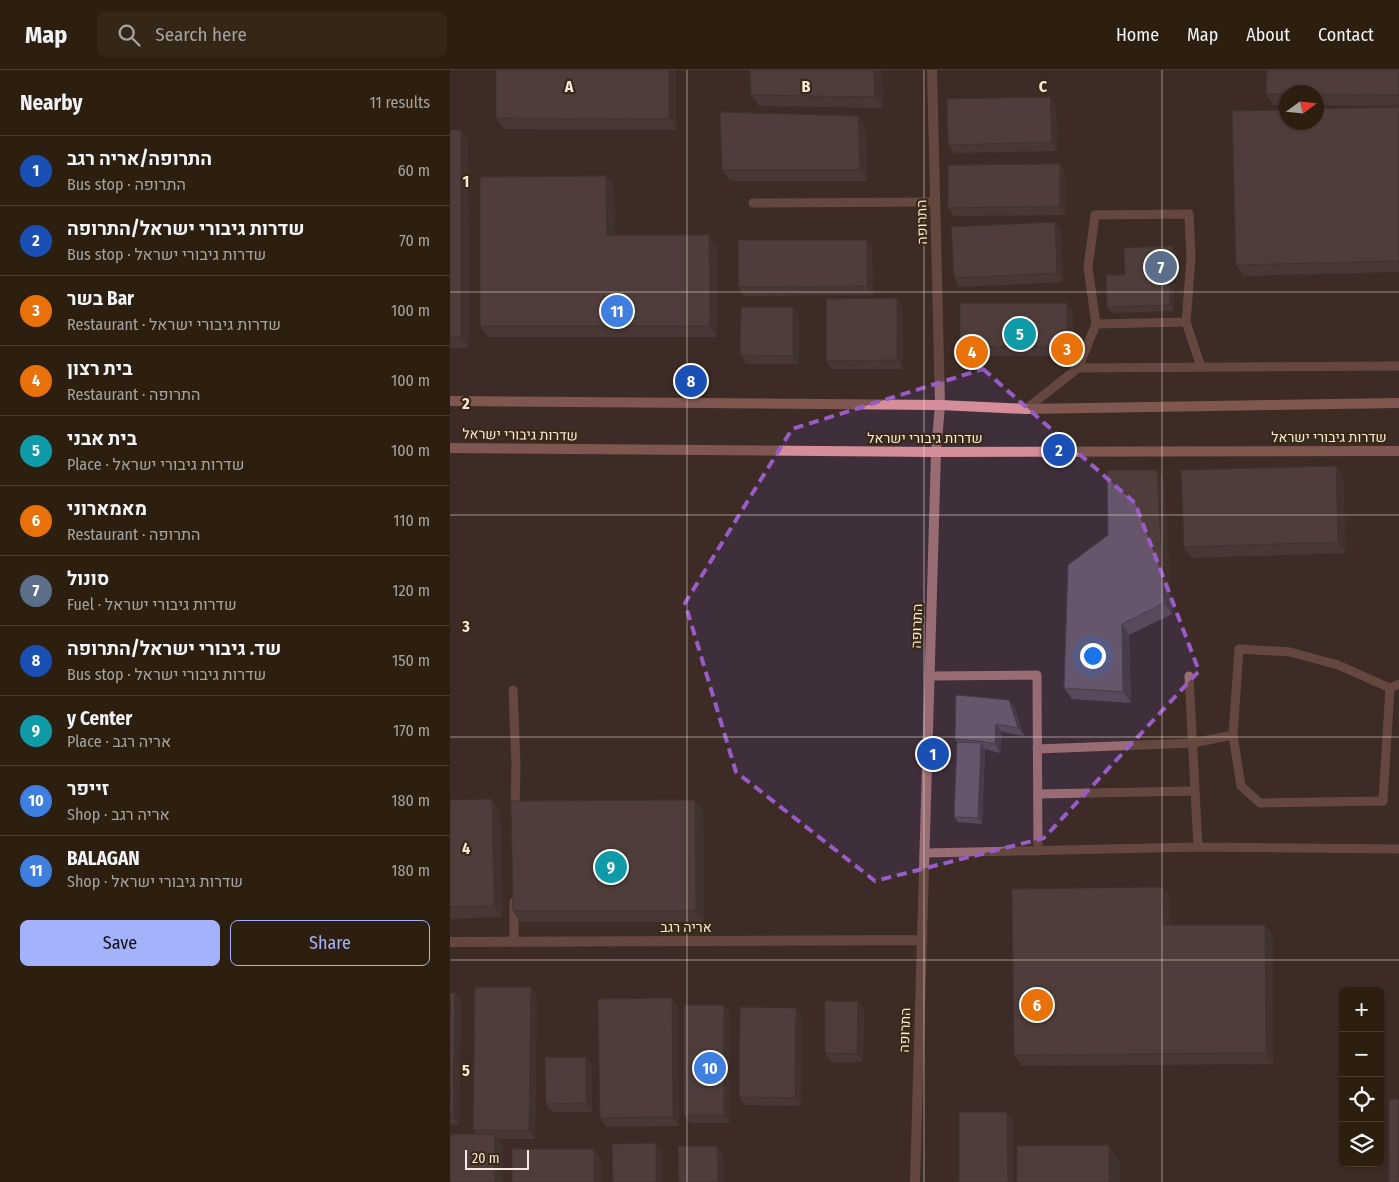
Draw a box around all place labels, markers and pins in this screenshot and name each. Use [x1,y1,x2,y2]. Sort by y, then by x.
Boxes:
pin: 7 [1145,248,1177,286]
pin: 11 [601,292,633,330]
pin: 5 [1004,315,1036,353]
pin: 3 [1051,330,1083,368]
pin: 4 [956,333,988,371]
pin: 8 [675,362,707,400]
pin: 2 [1043,431,1075,469]
pin: 1 [917,735,949,773]
pin: 9 [595,848,627,886]
pin: 6 [1021,986,1053,1024]
pin: 10 [694,1049,726,1087]

